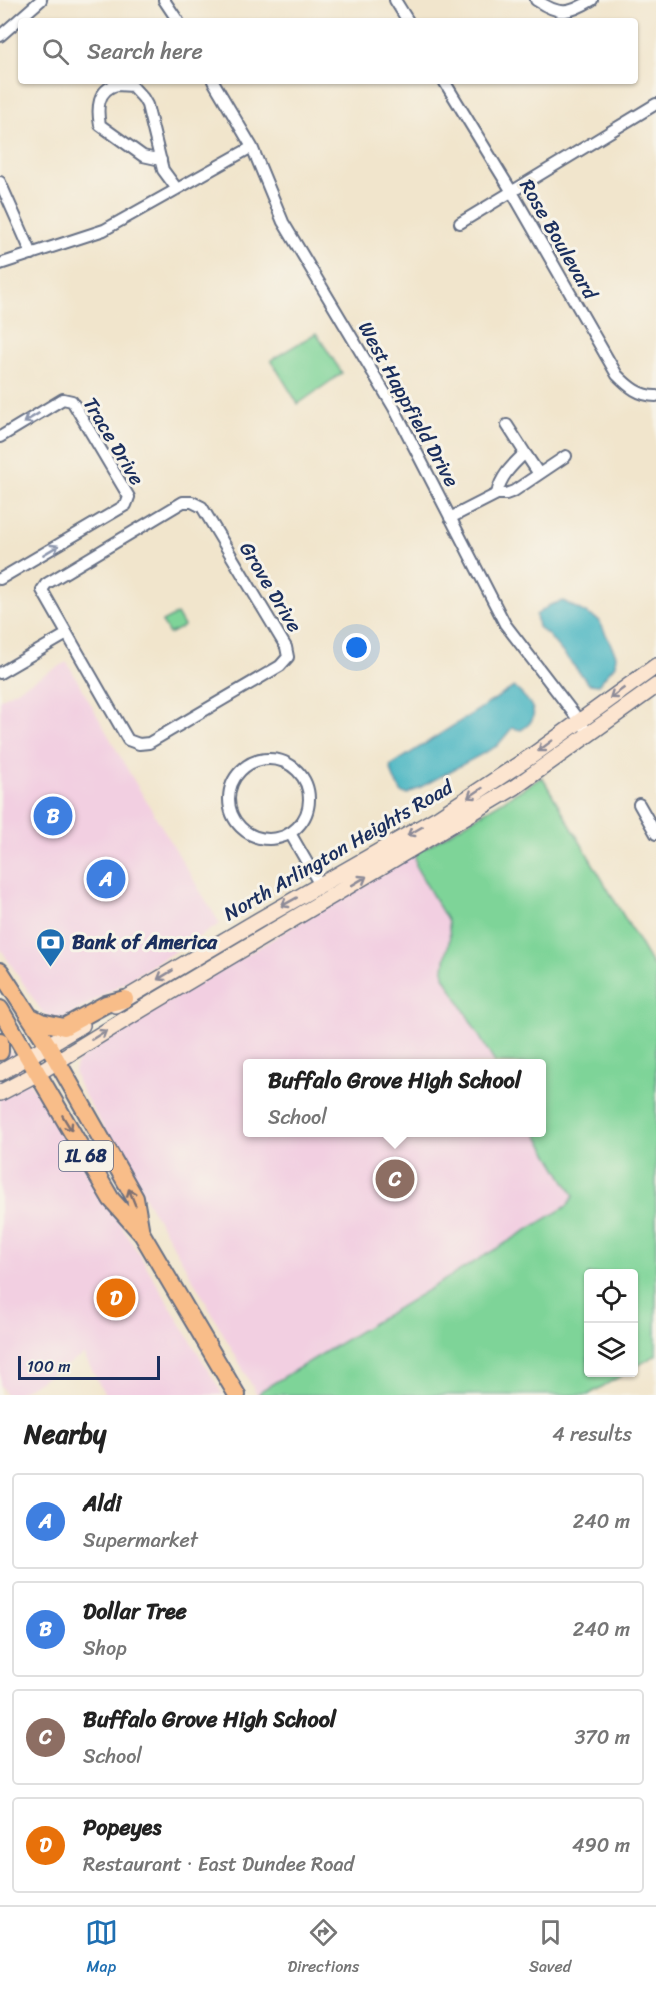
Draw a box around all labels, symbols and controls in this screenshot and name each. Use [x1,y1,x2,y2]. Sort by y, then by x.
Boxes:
search box [18,18,638,84]
text: Search here [87,32,203,71]
icon: search [39,35,72,68]
street label: Rose Boulevard [510,172,608,307]
street label: West Happfield Drive [348,315,469,494]
street label: Trace Drive [73,390,154,492]
one-way arrow [23,412,40,424]
street label: Grove Drive [230,535,312,640]
one-way arrow [42,543,59,555]
your location [342,633,371,662]
one-way arrow [610,687,626,700]
one-way arrow [538,740,554,752]
street label: North Arlington Heights Road [217,769,461,931]
one-way arrow [466,787,483,800]
pin: B [34,794,72,838]
one-way arrow [407,825,424,837]
pin: A [86,856,126,902]
one-way arrow [350,874,367,886]
one-way arrow [281,897,298,909]
place label: Bank of America [72,925,218,960]
bank icon: Bank of America [35,926,67,968]
one-way arrow [157,969,174,981]
one-way arrow [91,1028,108,1041]
popup [243,1059,546,1137]
text: Buffalo Grove High School [268,1061,521,1100]
text: School [268,1100,327,1135]
one-way arrow [62,1114,74,1131]
road number: IL 68 [59,1141,113,1171]
pin: C [376,1156,414,1202]
one-way arrow [126,1188,137,1206]
map controls [584,1269,638,1377]
button: locate [584,1269,638,1323]
pin: D [96,1276,136,1320]
button: layers [584,1323,638,1377]
text: 100 m [27,1352,71,1381]
scale bar [18,1353,160,1380]
text: Nearby [24,1411,106,1457]
text: 4 results [552,1417,632,1452]
text: Aldi [83,1484,121,1523]
text: A [39,1504,52,1539]
text: 240 m [573,1504,630,1539]
text: Supermarket [83,1523,198,1558]
text: Dollar Tree [83,1592,187,1631]
text: B [39,1612,52,1647]
text: 240 m [573,1612,630,1647]
text: Shop [83,1631,127,1666]
text: Buffalo Grove High School [83,1700,336,1739]
text: C [39,1720,52,1755]
text: 370 m [574,1720,630,1755]
text: School [83,1739,142,1774]
text: Popeyes [83,1808,162,1847]
text: D [40,1828,51,1863]
text: 490 m [572,1828,630,1863]
text: Restaurant · East Dundee Road [83,1847,354,1882]
tab: Map [85,1916,118,1981]
tab: Directions [288,1916,359,1981]
tab: Saved [529,1916,571,1981]

